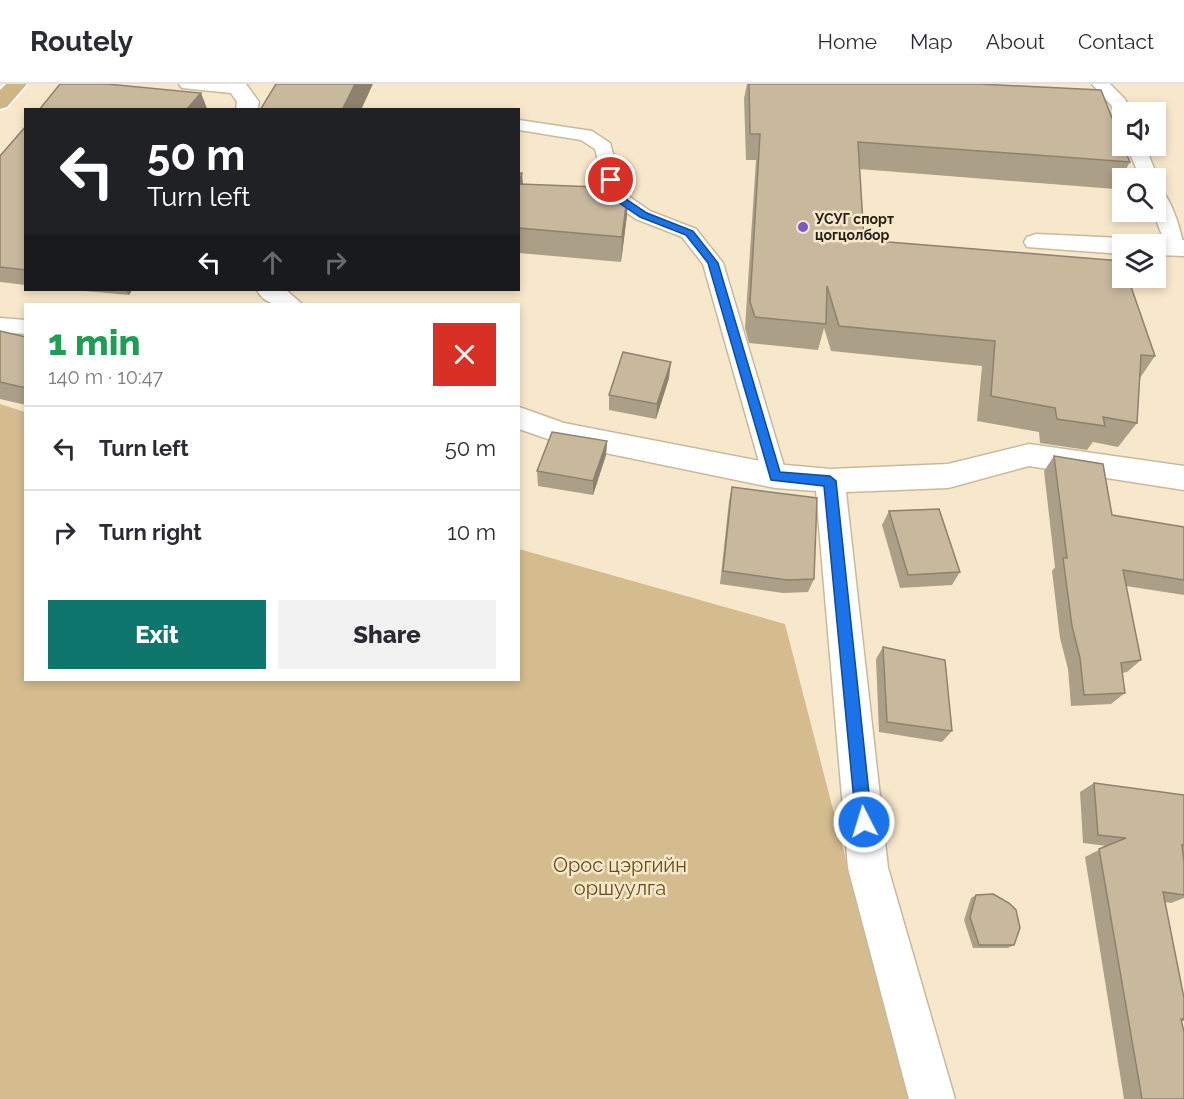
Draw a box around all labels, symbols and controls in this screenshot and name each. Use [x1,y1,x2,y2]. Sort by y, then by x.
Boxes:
text: Routely [30,25,133,58]
text: Home [818,29,877,54]
text: Map [910,29,953,54]
text: About [986,29,1045,54]
text: Contact [1078,29,1154,54]
map controls [1112,102,1166,288]
button: sound [1112,102,1166,156]
text: 50 m [147,131,245,180]
icon: left [48,132,126,210]
pin [585,154,636,205]
icon: arrive [594,163,627,196]
button: search [1112,168,1166,222]
text: Turn left [147,181,250,212]
place label: УСУГ спорт цогцолбор [814,211,894,243]
marker: УСУГ спорт цогцолбор [796,220,810,234]
button: layers [1112,234,1166,288]
icon: left [193,246,226,279]
icon: ahead [256,246,289,279]
icon: right [319,246,352,279]
text: 1 min [48,321,140,363]
button: close [433,323,496,386]
text: 140 m · 10:47 [48,365,163,389]
icon: left [48,432,81,465]
text: Turn left [99,435,189,461]
text: 50 m [445,435,496,461]
icon: right [48,516,81,549]
text: Turn right [99,519,202,545]
text: 10 m [447,519,496,545]
button: Exit [48,600,266,669]
button: Share [278,600,496,669]
position arrow [832,790,896,854]
park label: Орос цэргийн оршуулга [553,853,687,900]

